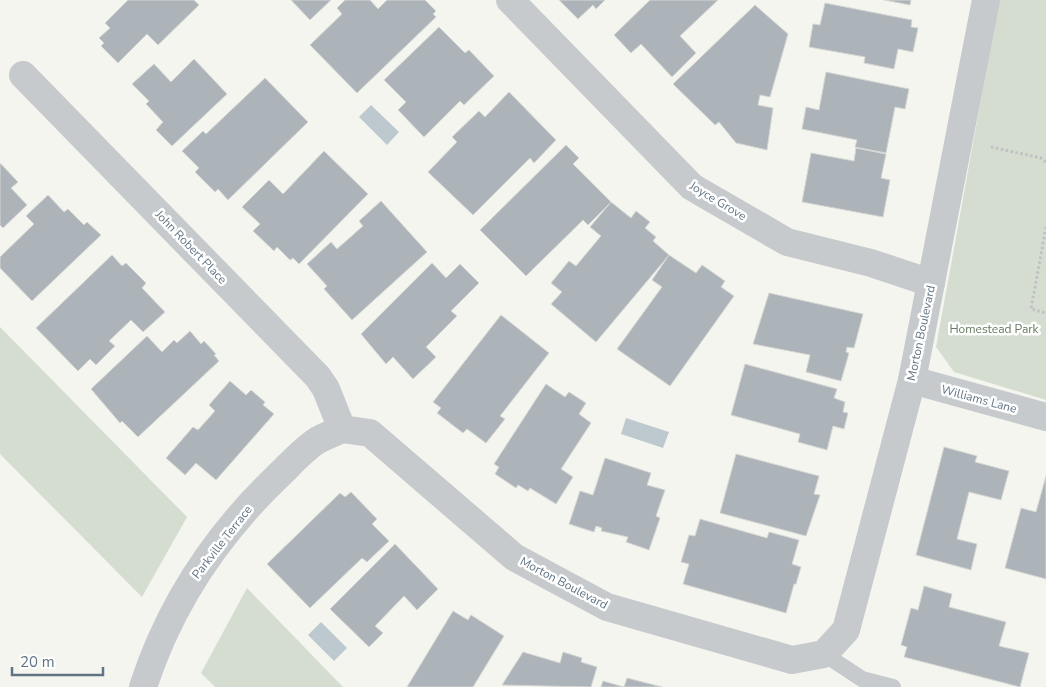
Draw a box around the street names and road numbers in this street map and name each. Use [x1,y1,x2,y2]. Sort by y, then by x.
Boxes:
street label: Joyce Grove [686,177,749,224]
street label: John Robert Place [151,206,230,287]
street label: Morton Boulevard [903,284,939,382]
street label: Williams Lane [940,381,1018,417]
street label: Parkville Terrace [188,502,256,582]
street label: Morton Boulevard [517,553,611,613]

